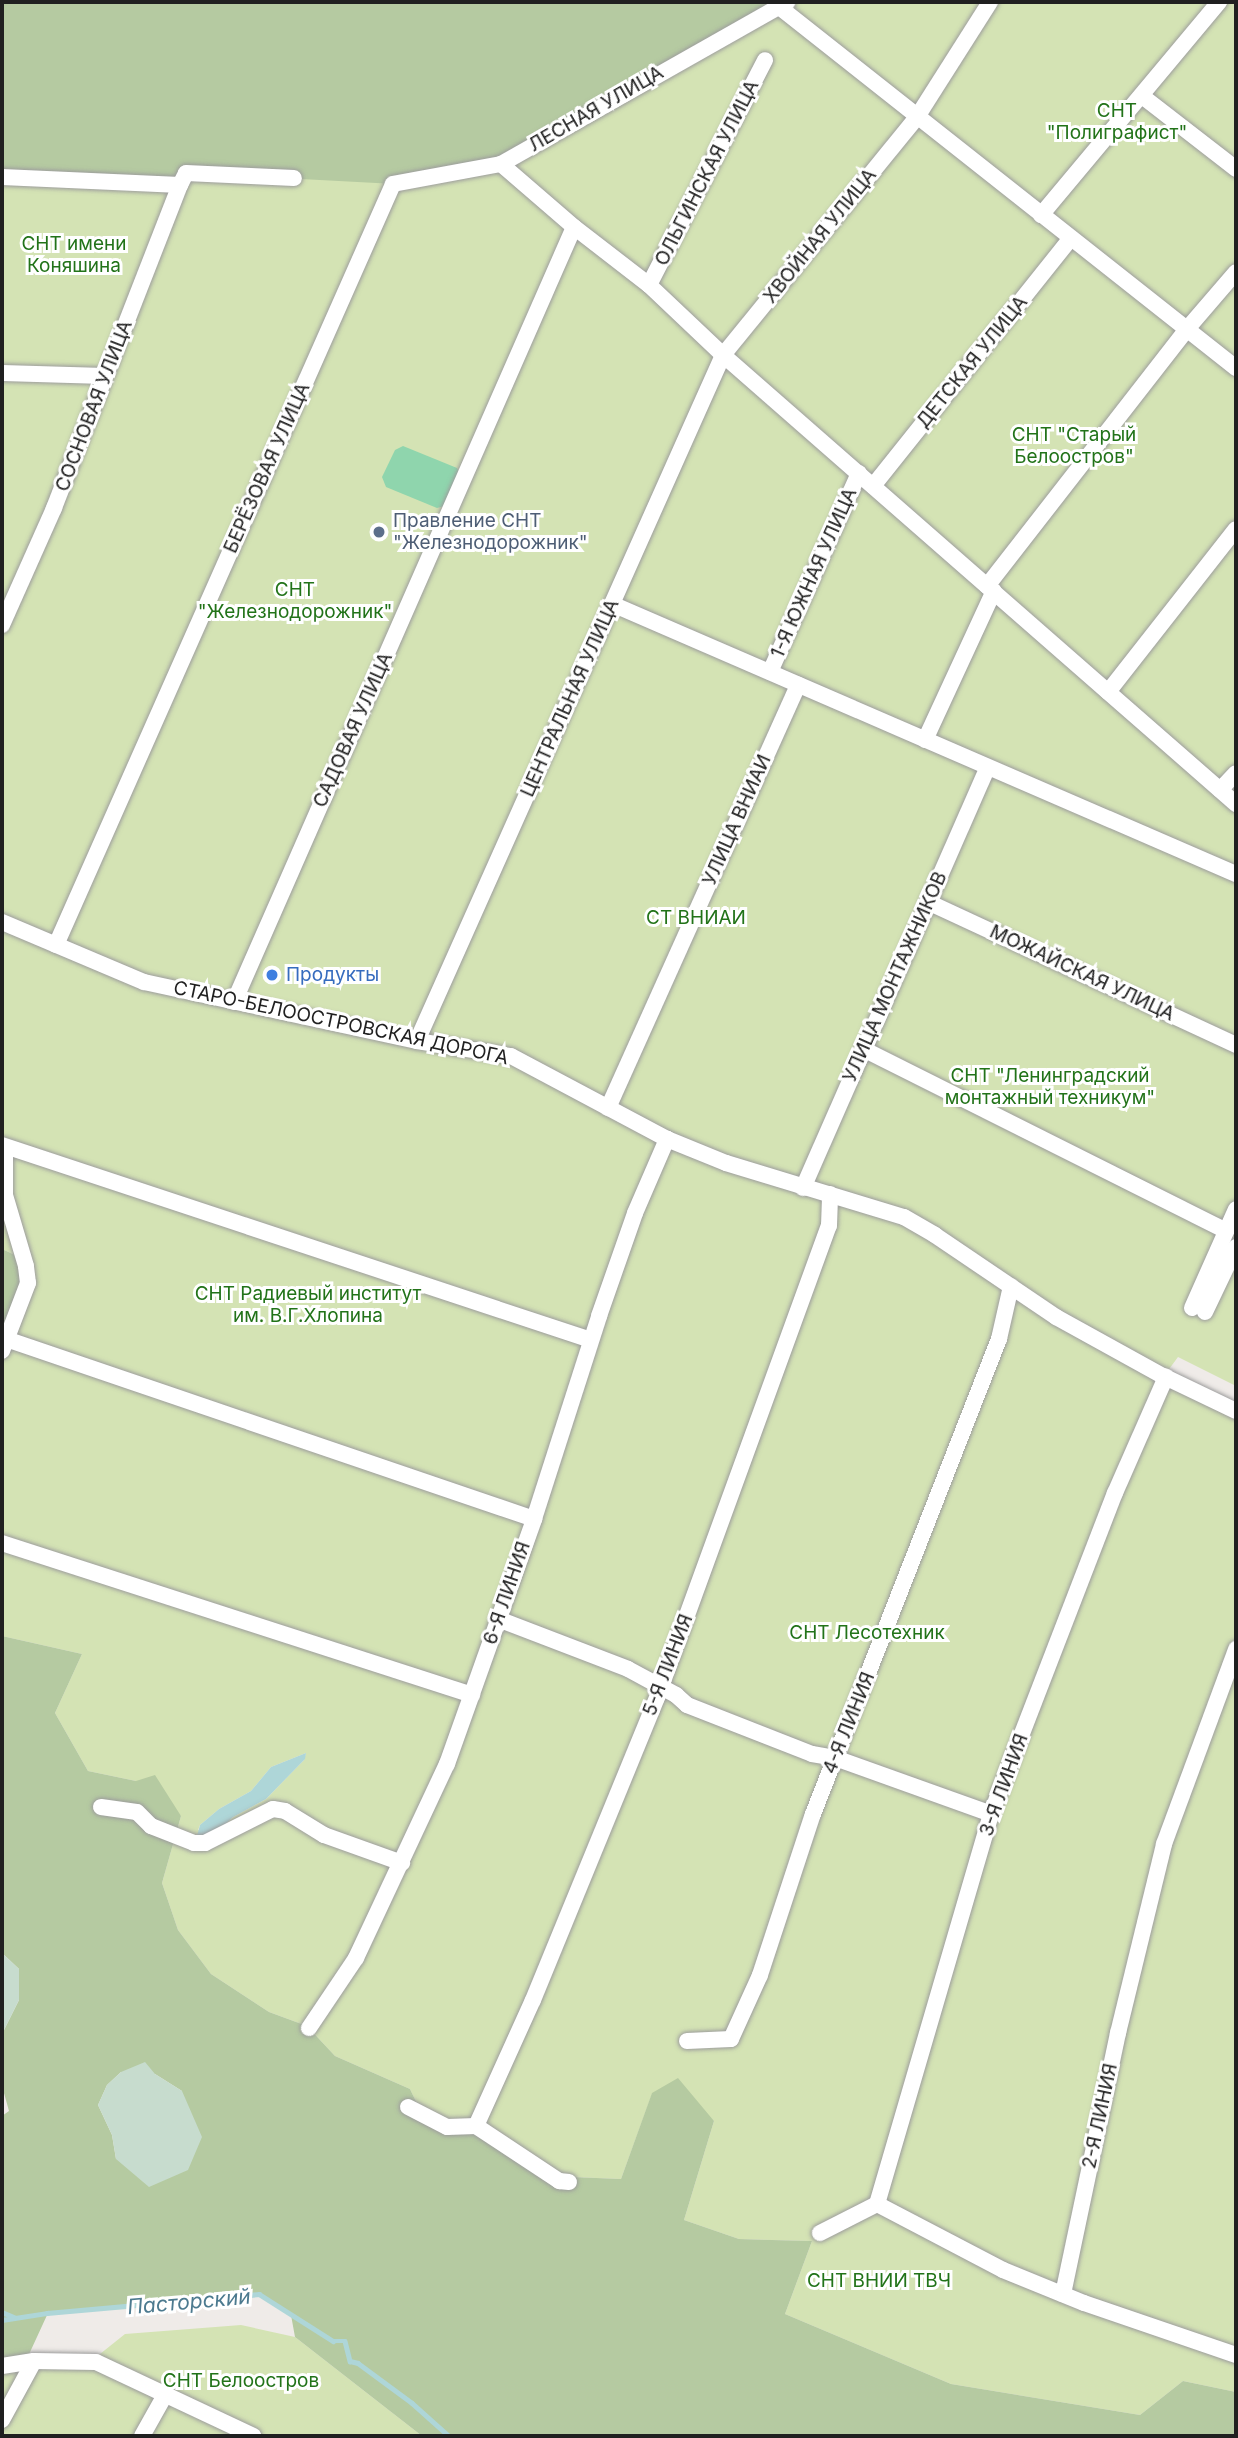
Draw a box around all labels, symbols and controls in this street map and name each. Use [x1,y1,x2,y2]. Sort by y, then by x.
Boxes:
street label: ЛЕСНАЯ УЛИЦА [525,61,667,157]
street label: ОЛЬГИНСКАЯ УЛИЦА [650,76,764,270]
park label: СНТ "Полиграфист" [1047,100,1187,144]
street label: ХВОЙНАЯ УЛИЦА [759,164,881,308]
park label: СНТ имени Коняшина [21,233,127,277]
street label: ДЕТСКАЯ УЛИЦА [912,291,1032,433]
street label: СОСНОВАЯ УЛИЦА [51,317,137,495]
street label: БЕРЁЗОВАЯ УЛИЦА [219,379,315,557]
park label: СНТ "Старый Белоостров" [1012,424,1136,468]
street label: 1-Я ЮЖНАЯ УЛИЦА [766,484,862,662]
place label: Правление СНТ "Железнодорожник" [393,510,588,554]
marker: Правление СНТ "Железнодорожник" [371,524,387,540]
park label: СНТ "Железнодорожник" [198,579,392,623]
street label: ЦЕНТРАЛЬНАЯ УЛИЦА [516,596,624,800]
street label: САДОВАЯ УЛИЦА [309,649,397,811]
street label: УЛИЦА ВНИАИ [698,751,776,889]
street label: УЛИЦА МОНТАЖНИКОВ [838,868,952,1086]
park label: СТ ВНИАИ [646,907,746,929]
street label: МОЖАЙСКАЯ УЛИЦА [986,920,1178,1026]
place label: Продукты [286,964,379,986]
marker: Продукты [264,967,280,983]
street label: СТАРО-БЕЛООСТРОВСКАЯ ДОРОГА [171,976,511,1070]
park label: СНТ "Ленинградский монтажный техникум" [945,1065,1155,1109]
park label: СНТ Радиевый институт им. В.Г.Хлопина [195,1283,421,1327]
street label: 6-Я ЛИНИЯ [479,1539,535,1647]
street label: 5-Я ЛИНИЯ [638,1611,698,1719]
park label: СНТ Лесотехник [789,1622,945,1644]
street label: 4-Я ЛИНИЯ [818,1669,880,1777]
street label: 3-Я ЛИНИЯ [975,1731,1033,1839]
street label: 2-Я ЛИНИЯ [1078,2061,1122,2171]
park label: СНТ ВНИИ ТВЧ [807,2270,951,2292]
water label: Пасторский [126,2284,252,2320]
park label: СНТ Белоостров [163,2370,319,2392]

